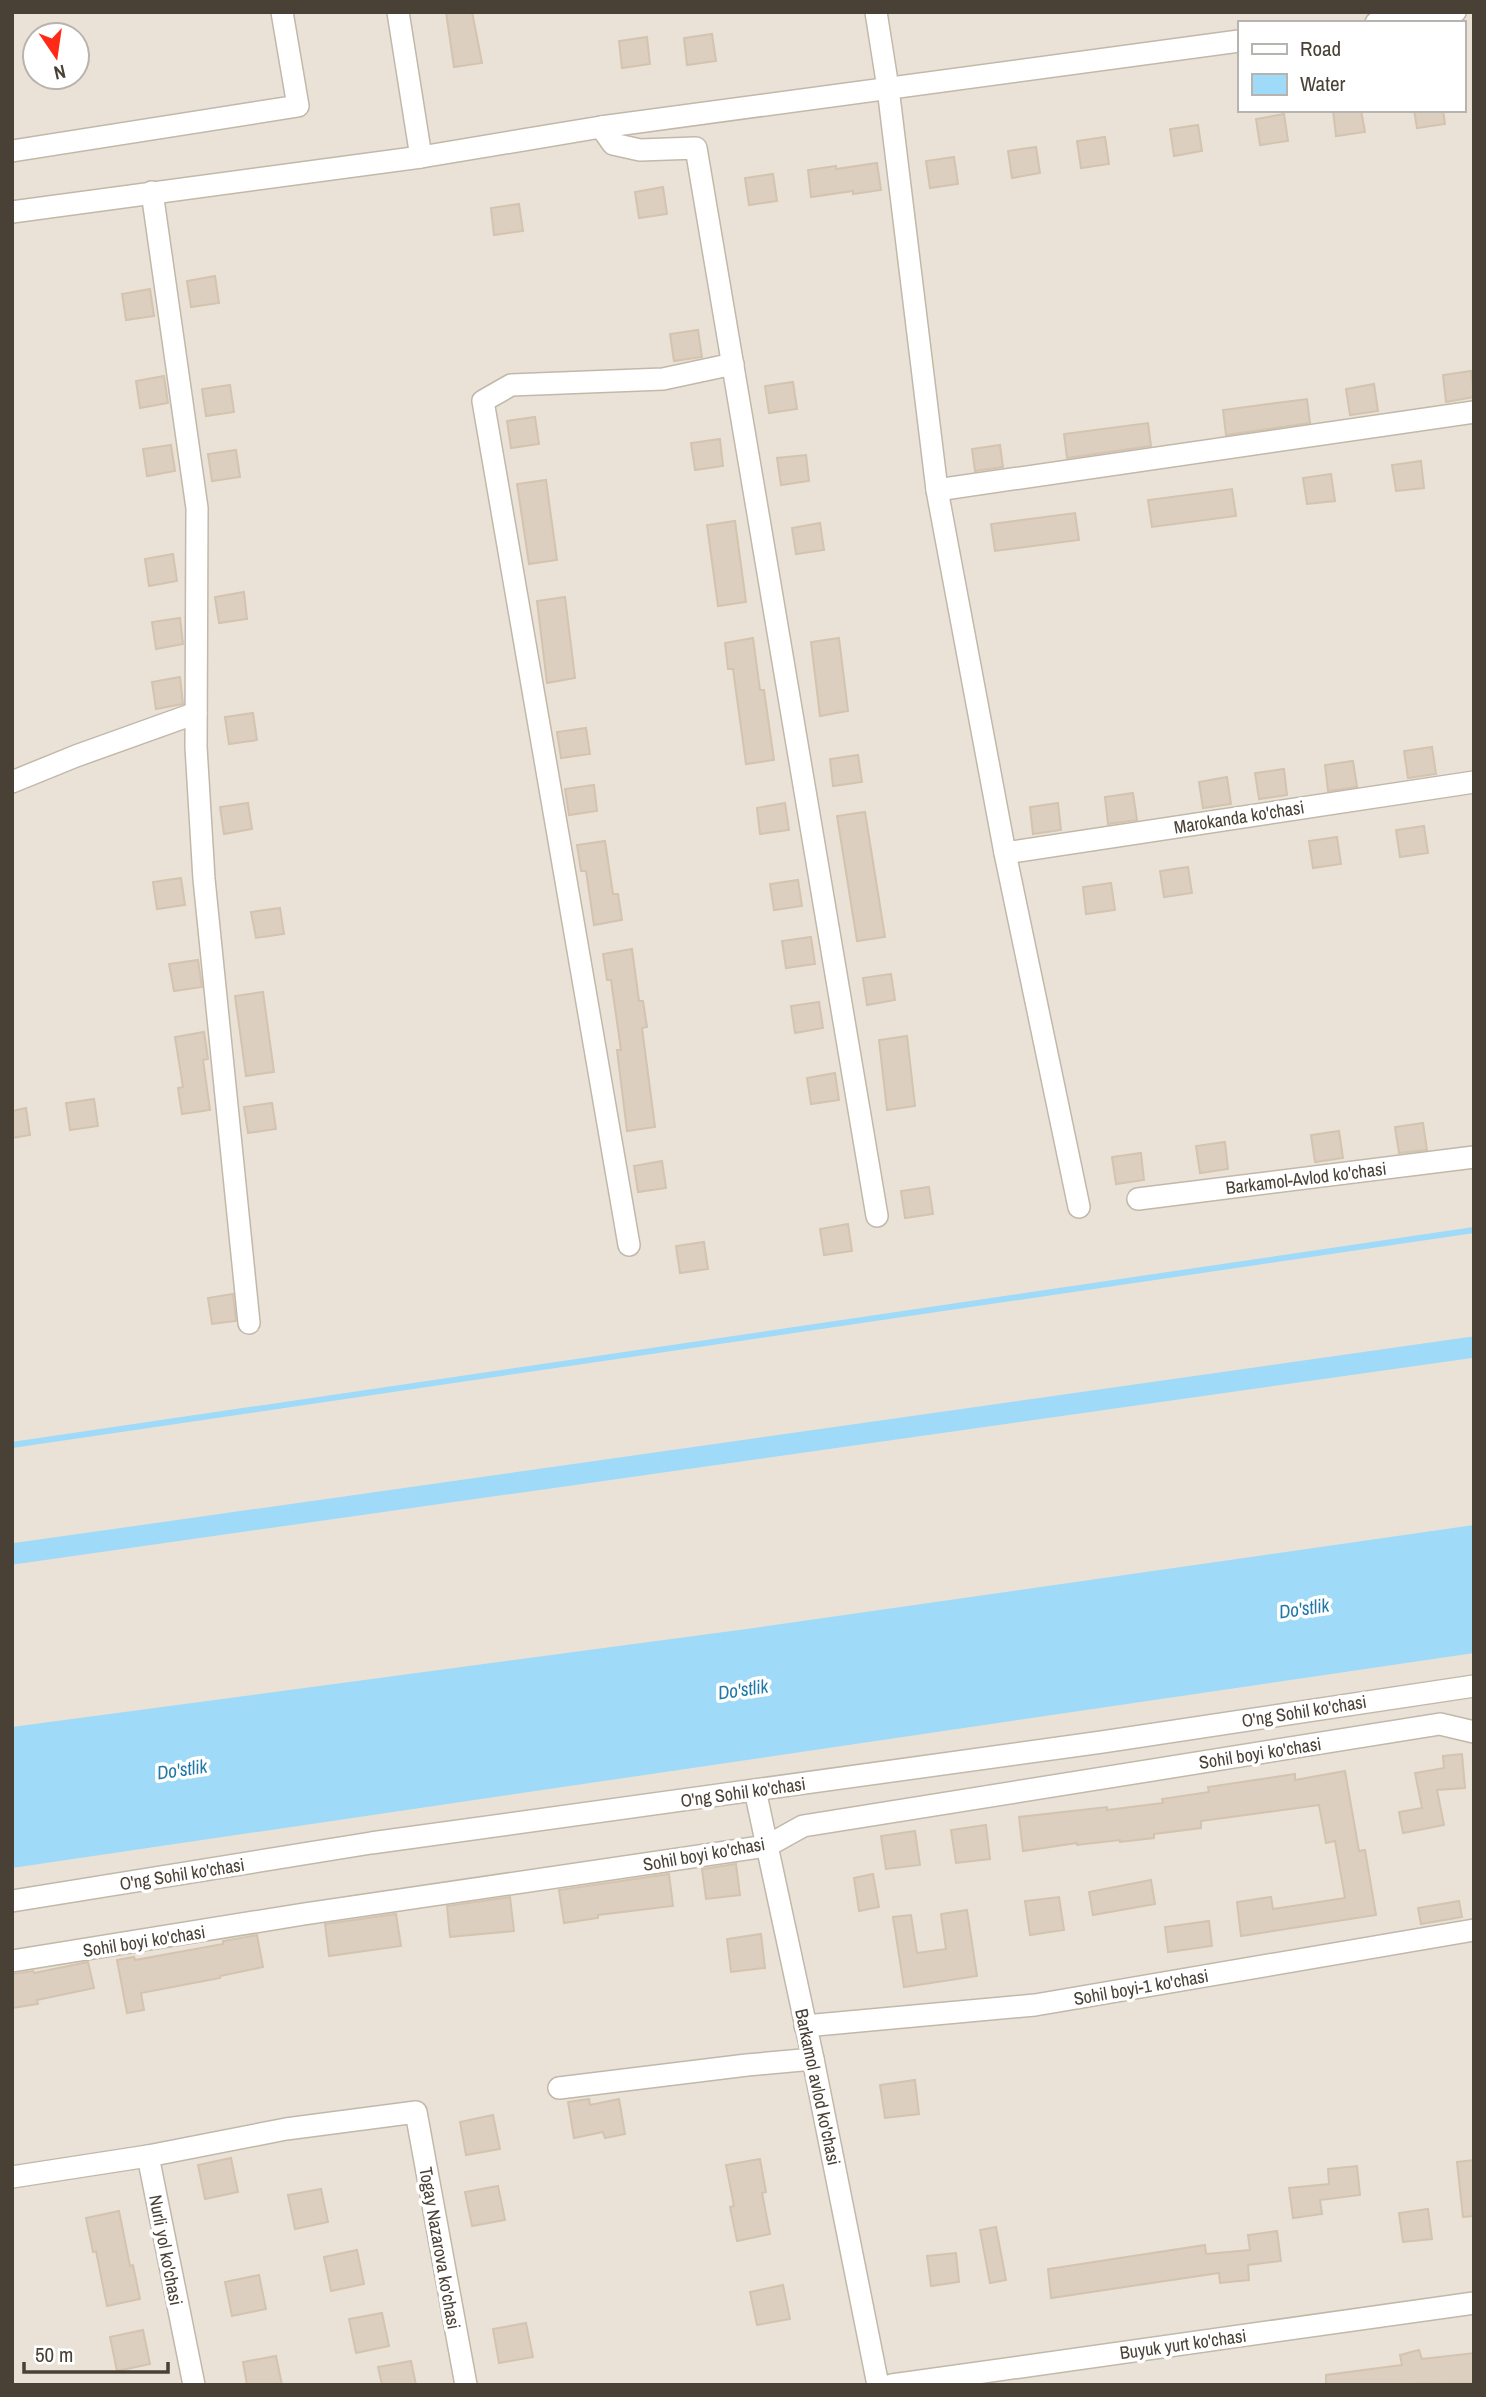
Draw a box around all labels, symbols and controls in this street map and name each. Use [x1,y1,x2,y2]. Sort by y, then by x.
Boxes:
north arrow [21,21,91,91]
legend [1238,21,1465,112]
text: Road [1300,34,1341,63]
text: N [51,59,68,86]
text: Water [1300,69,1346,98]
street label: Marokanda ko'chasi [1172,794,1306,840]
street label: Barkamol-Avlod ko'chasi [1224,1156,1388,1200]
water label: Do'stlik [1277,1591,1332,1624]
water label: Do'stlik [716,1672,771,1705]
street label: O'ng Sohil ko'chasi [1240,1689,1368,1733]
street label: Sohil boyi ko'chasi [1197,1731,1323,1775]
water label: Do'stlik [155,1752,210,1785]
street label: O'ng Sohil ko'chasi [679,1771,807,1813]
street label: Sohil boyi ko'chasi [641,1831,767,1877]
street label: O'ng Sohil ko'chasi [118,1852,246,1896]
street label: Sohil boyi ko'chasi [81,1919,207,1963]
street label: Sohil boyi-1 ko'chasi [1072,1963,1210,2011]
street label: Barkamol avlod ko'chasi [789,2006,847,2168]
street label: Togay Nazarova ko'chasi [413,2165,467,2331]
street label: Nurli yol ko'chasi [143,2193,189,2307]
street label: Buyuk yurt ko'chasi [1118,2323,1248,2365]
scale bar [24,2330,168,2374]
text: 50 m [35,2340,73,2369]

